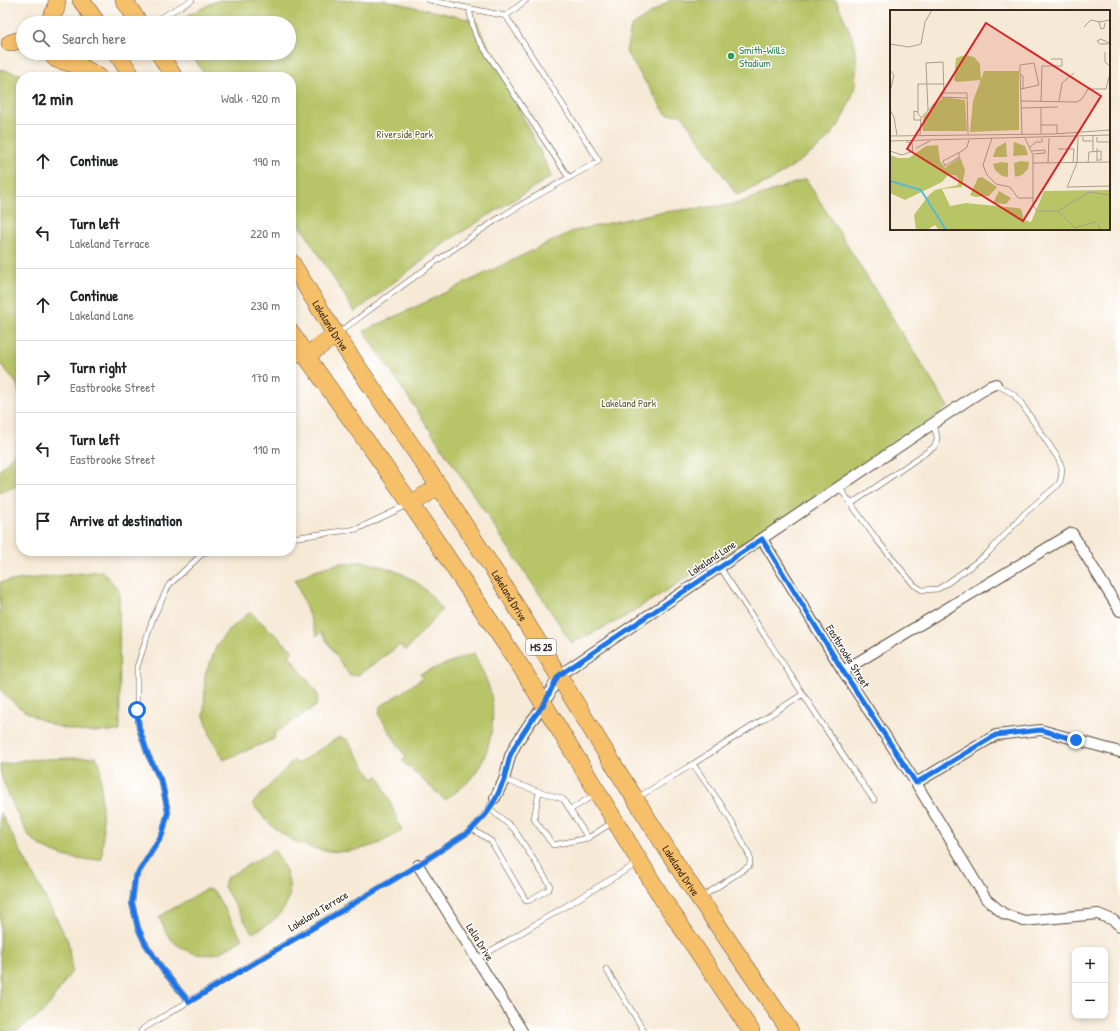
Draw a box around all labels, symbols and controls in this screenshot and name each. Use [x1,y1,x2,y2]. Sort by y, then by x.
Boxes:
inset map [890,10,1110,230]
search box [16,16,296,60]
icon: search [30,27,52,49]
text: Search here [62,28,126,49]
place label: Smith-Wills Stadium [739,43,785,70]
marker: Smith-Wills Stadium [726,51,736,61]
text: 12 min [32,87,73,110]
text: Walk · 920 m [221,89,280,107]
park label: Riverside Park [377,127,434,141]
icon: ahead [32,150,54,172]
text: Continue [70,150,118,171]
text: 190 m [253,152,280,170]
text: Turn left [70,213,120,234]
icon: left [32,222,54,244]
text: 220 m [250,224,280,242]
text: Lakeland Terrace [70,234,150,252]
text: Continue [70,285,118,306]
icon: ahead [32,294,54,316]
text: 230 m [250,296,280,314]
street label: Lakeland Drive [309,298,352,354]
text: Lakeland Lane [70,306,134,324]
text: Turn right [70,357,126,378]
icon: right [32,366,54,388]
text: 170 m [251,368,280,386]
text: Eastbrooke Street [70,378,155,396]
park label: Lakeland Park [602,396,657,410]
text: Turn left [70,429,120,450]
icon: left [32,438,54,460]
text: 110 m [253,440,280,458]
text: Eastbrooke Street [70,450,155,468]
icon: arrive [32,510,54,532]
text: Arrive at destination [70,510,182,531]
street label: Lakeland Lane [686,537,739,579]
street label: Lakeland Drive [489,568,531,624]
street label: Eastbrooke Street [823,622,873,690]
road number: MS 25 [526,639,556,655]
route start [128,701,146,719]
route end [1067,731,1085,749]
street label: Lakeland Drive [659,843,703,899]
street label: Lakeland Terrace [286,887,351,934]
street label: Lelia Drive [463,921,497,964]
map controls [1072,947,1108,1019]
button: + [1072,947,1108,983]
button: − [1072,983,1108,1019]

